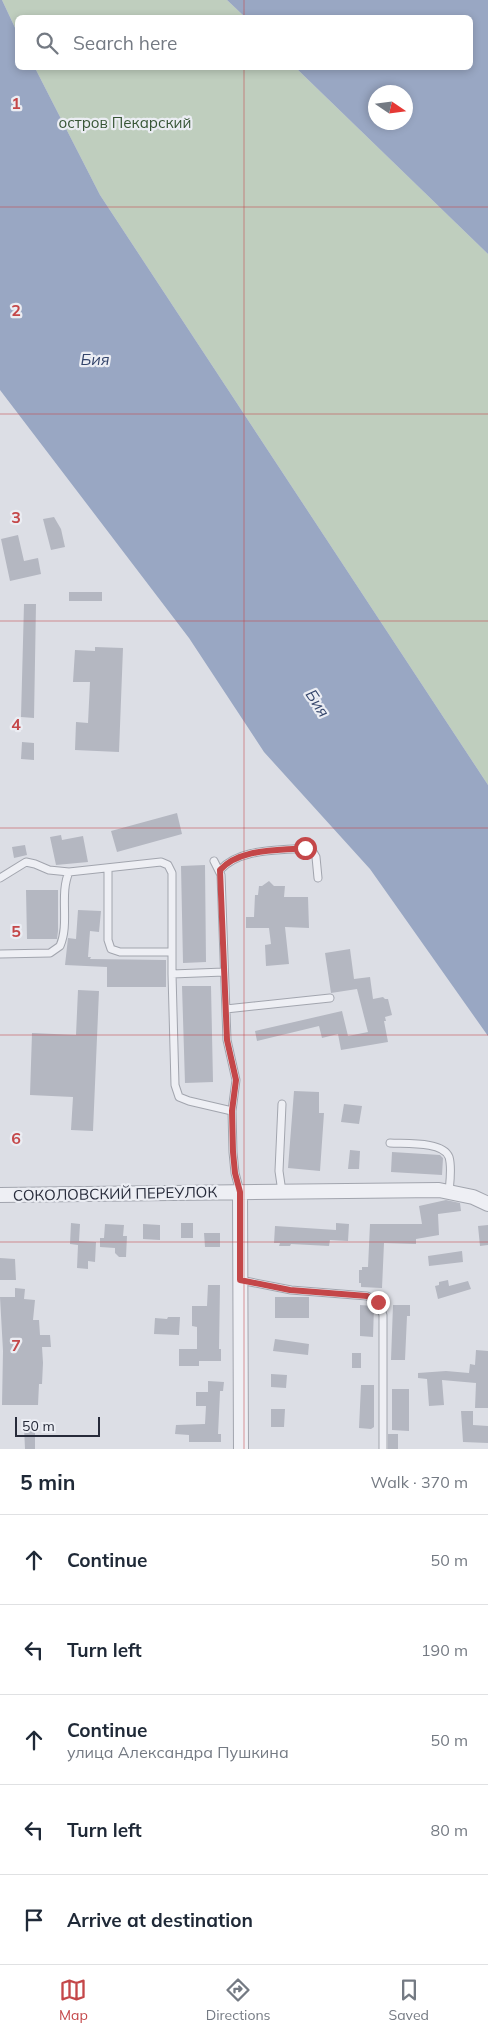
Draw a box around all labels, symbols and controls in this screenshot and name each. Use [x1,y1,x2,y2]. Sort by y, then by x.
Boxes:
search box [15,15,473,70]
icon: search [33,29,61,57]
text: Search here [73,31,177,55]
north arrow [368,85,413,130]
text: 1 [11,93,21,113]
park label: остров Пекарский [59,113,191,132]
text: 2 [11,300,21,320]
water label: Бия [80,349,110,369]
text: 3 [11,507,21,527]
water label: Бия [302,685,334,721]
text: 4 [11,714,21,734]
route start [294,837,317,860]
text: 5 [11,921,21,941]
text: 6 [11,1128,21,1148]
street label: СОКОЛОВСКИЙ ПЕРЕУЛОК [13,1182,217,1205]
route end [367,1291,390,1314]
text: 7 [11,1335,21,1355]
scale bar [15,1414,100,1437]
text: 50 m [22,1417,55,1435]
text: 5 min [20,1469,75,1495]
text: Walk · 370 m [370,1472,468,1492]
icon: ahead [20,1546,48,1574]
text: Continue [67,1548,147,1572]
text: 50 m [431,1550,468,1570]
icon: left [20,1636,48,1664]
text: Turn left [67,1638,142,1662]
text: 190 m [421,1640,468,1660]
text: Continue [67,1718,147,1742]
icon: ahead [20,1726,48,1754]
text: 50 m [431,1730,468,1750]
text: улица Александра Пушкина [67,1742,289,1762]
icon: left [20,1816,48,1844]
text: Turn left [67,1818,142,1842]
text: 80 m [431,1820,468,1840]
icon: arrive [20,1906,48,1934]
text: Arrive at destination [67,1908,253,1932]
tab: Map [59,1976,88,2024]
tab: Directions [206,1976,271,2024]
tab: Saved [389,1976,429,2024]

